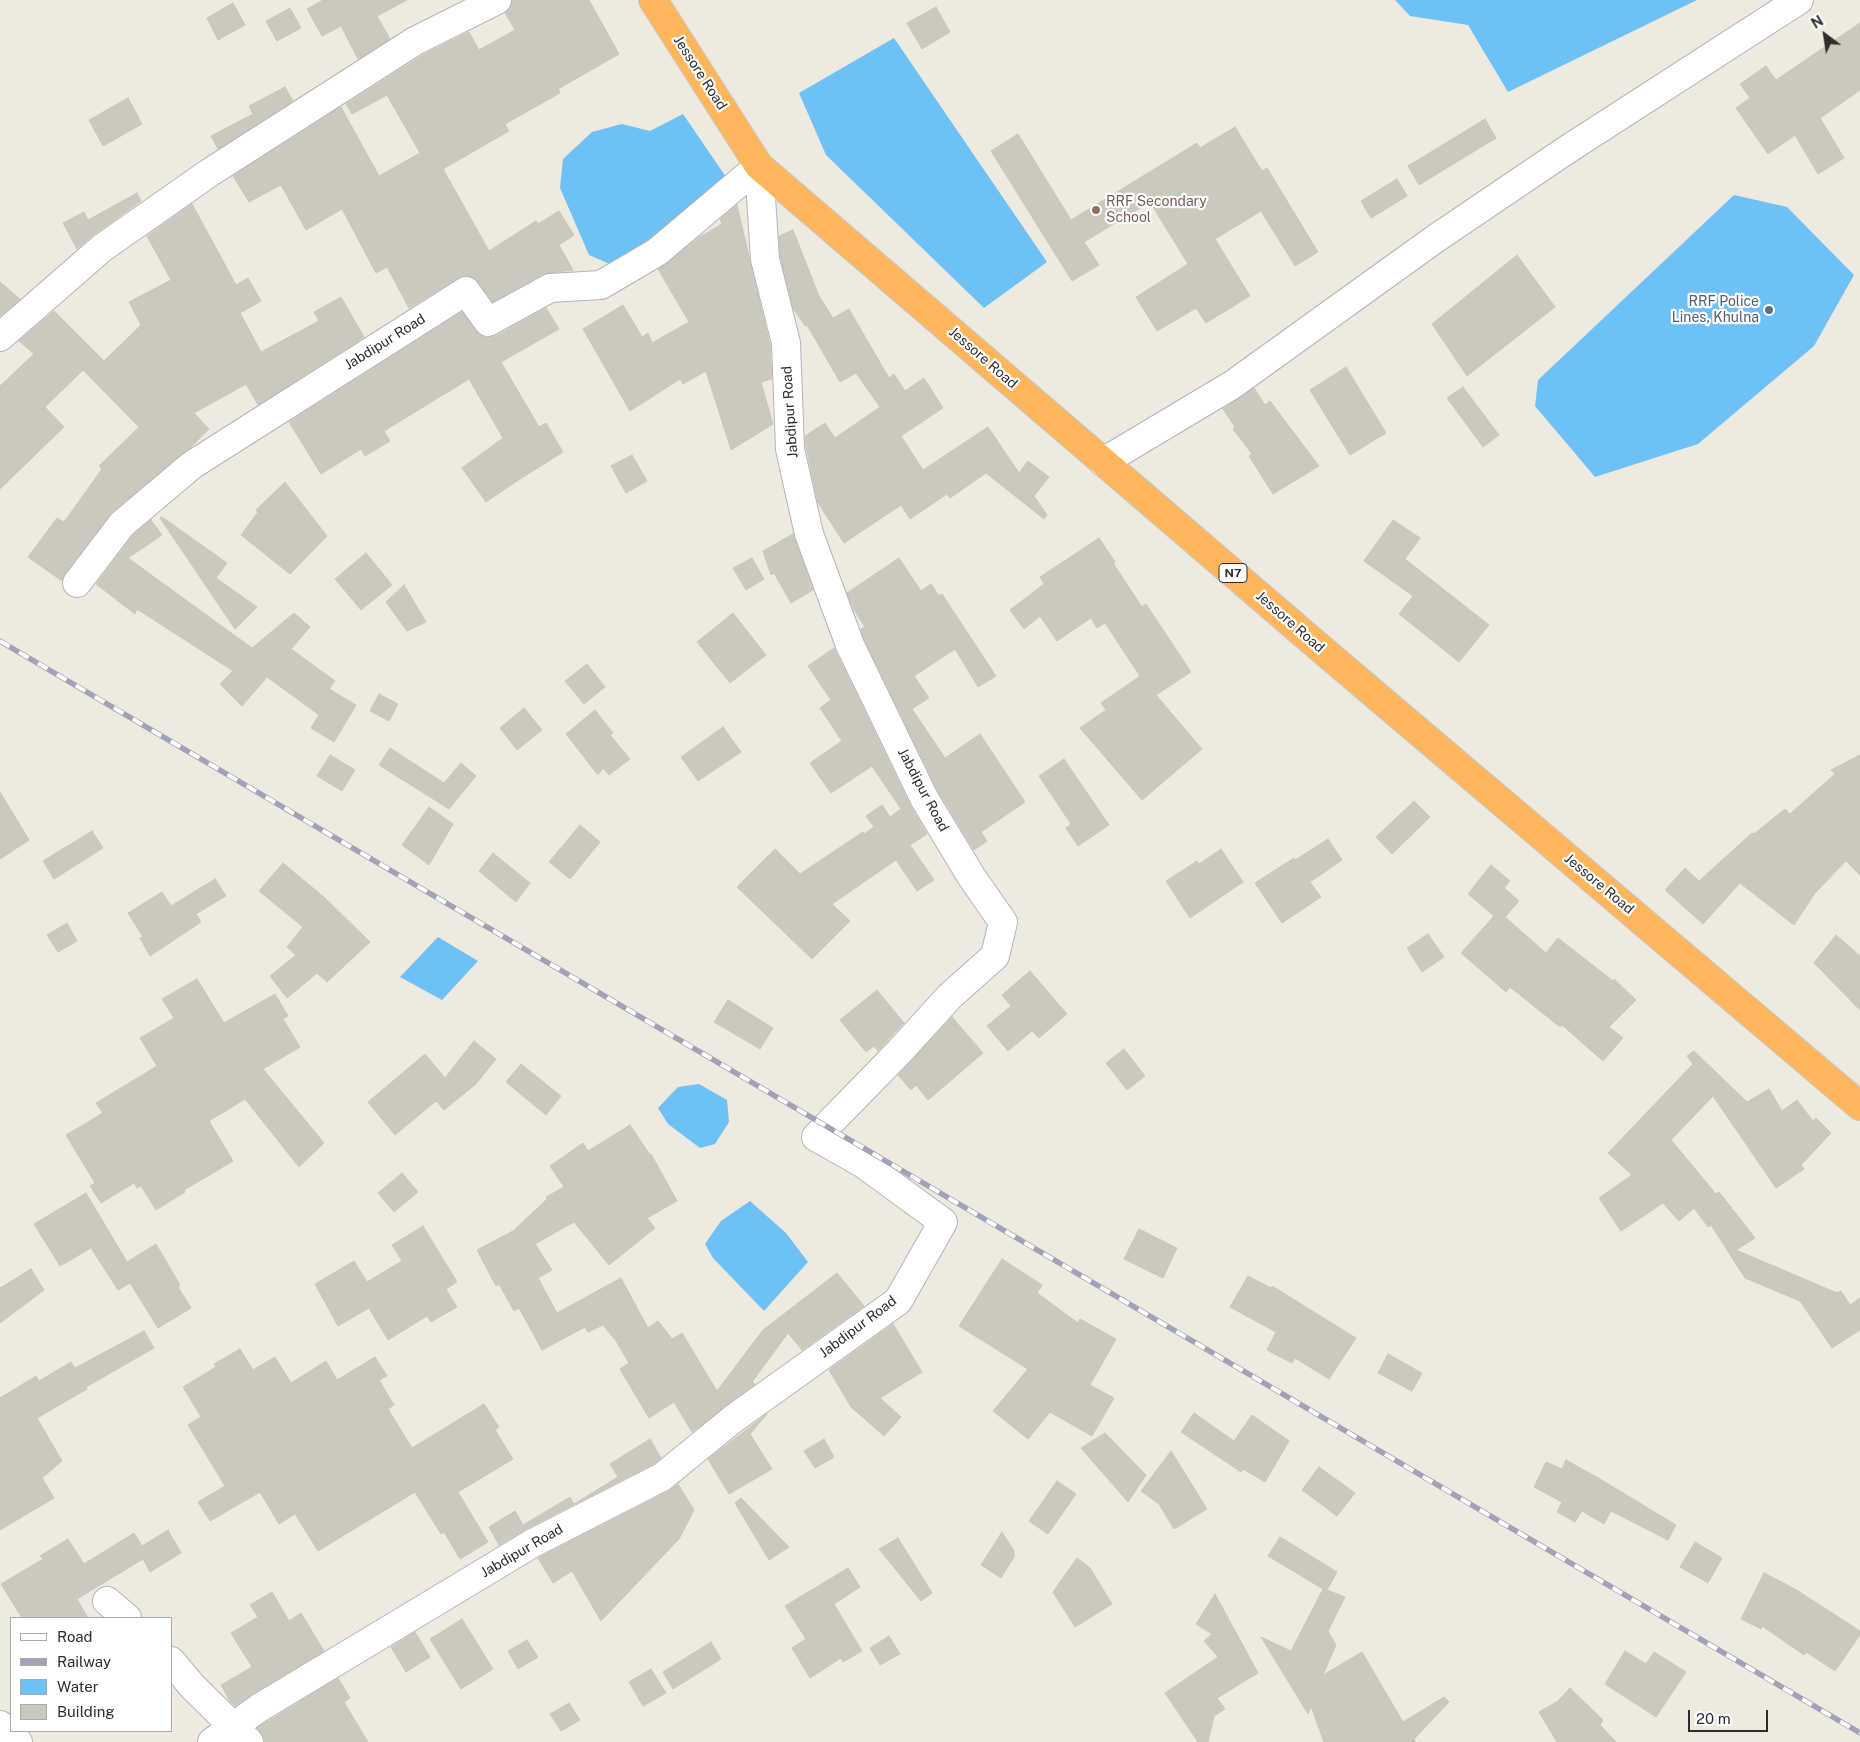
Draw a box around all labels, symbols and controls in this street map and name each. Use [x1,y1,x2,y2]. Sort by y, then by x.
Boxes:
north arrow [1800,10,1850,60]
text: N [1808,12,1826,32]
street label: Jessore Road [670,33,730,113]
place label: RRF Secondary School [1106,194,1207,226]
marker: RRF Secondary School [1090,204,1102,216]
place label: RRF Police Lines, Khulna [1672,294,1759,326]
marker: RRF Police Lines, Khulna [1763,304,1775,316]
street label: Jabdipur Road [341,310,429,374]
street label: Jessore Road [945,324,1021,392]
street label: Jabdipur Road [778,365,802,459]
road number: N7 [1219,564,1247,582]
street label: Jessore Road [1252,588,1328,656]
street label: Jabdipur Road [894,745,952,835]
street label: Jessore Road [1561,850,1637,918]
street label: Jabdipur Road [816,1293,900,1361]
street label: Jabdipur Road [478,1521,566,1581]
legend [10,1617,172,1732]
text: Road [57,1628,93,1645]
text: Railway [57,1653,111,1670]
text: Water [57,1678,99,1695]
scale bar [1690,1700,1770,1732]
text: Building [57,1703,115,1720]
text: 20 m [1696,1710,1731,1727]

